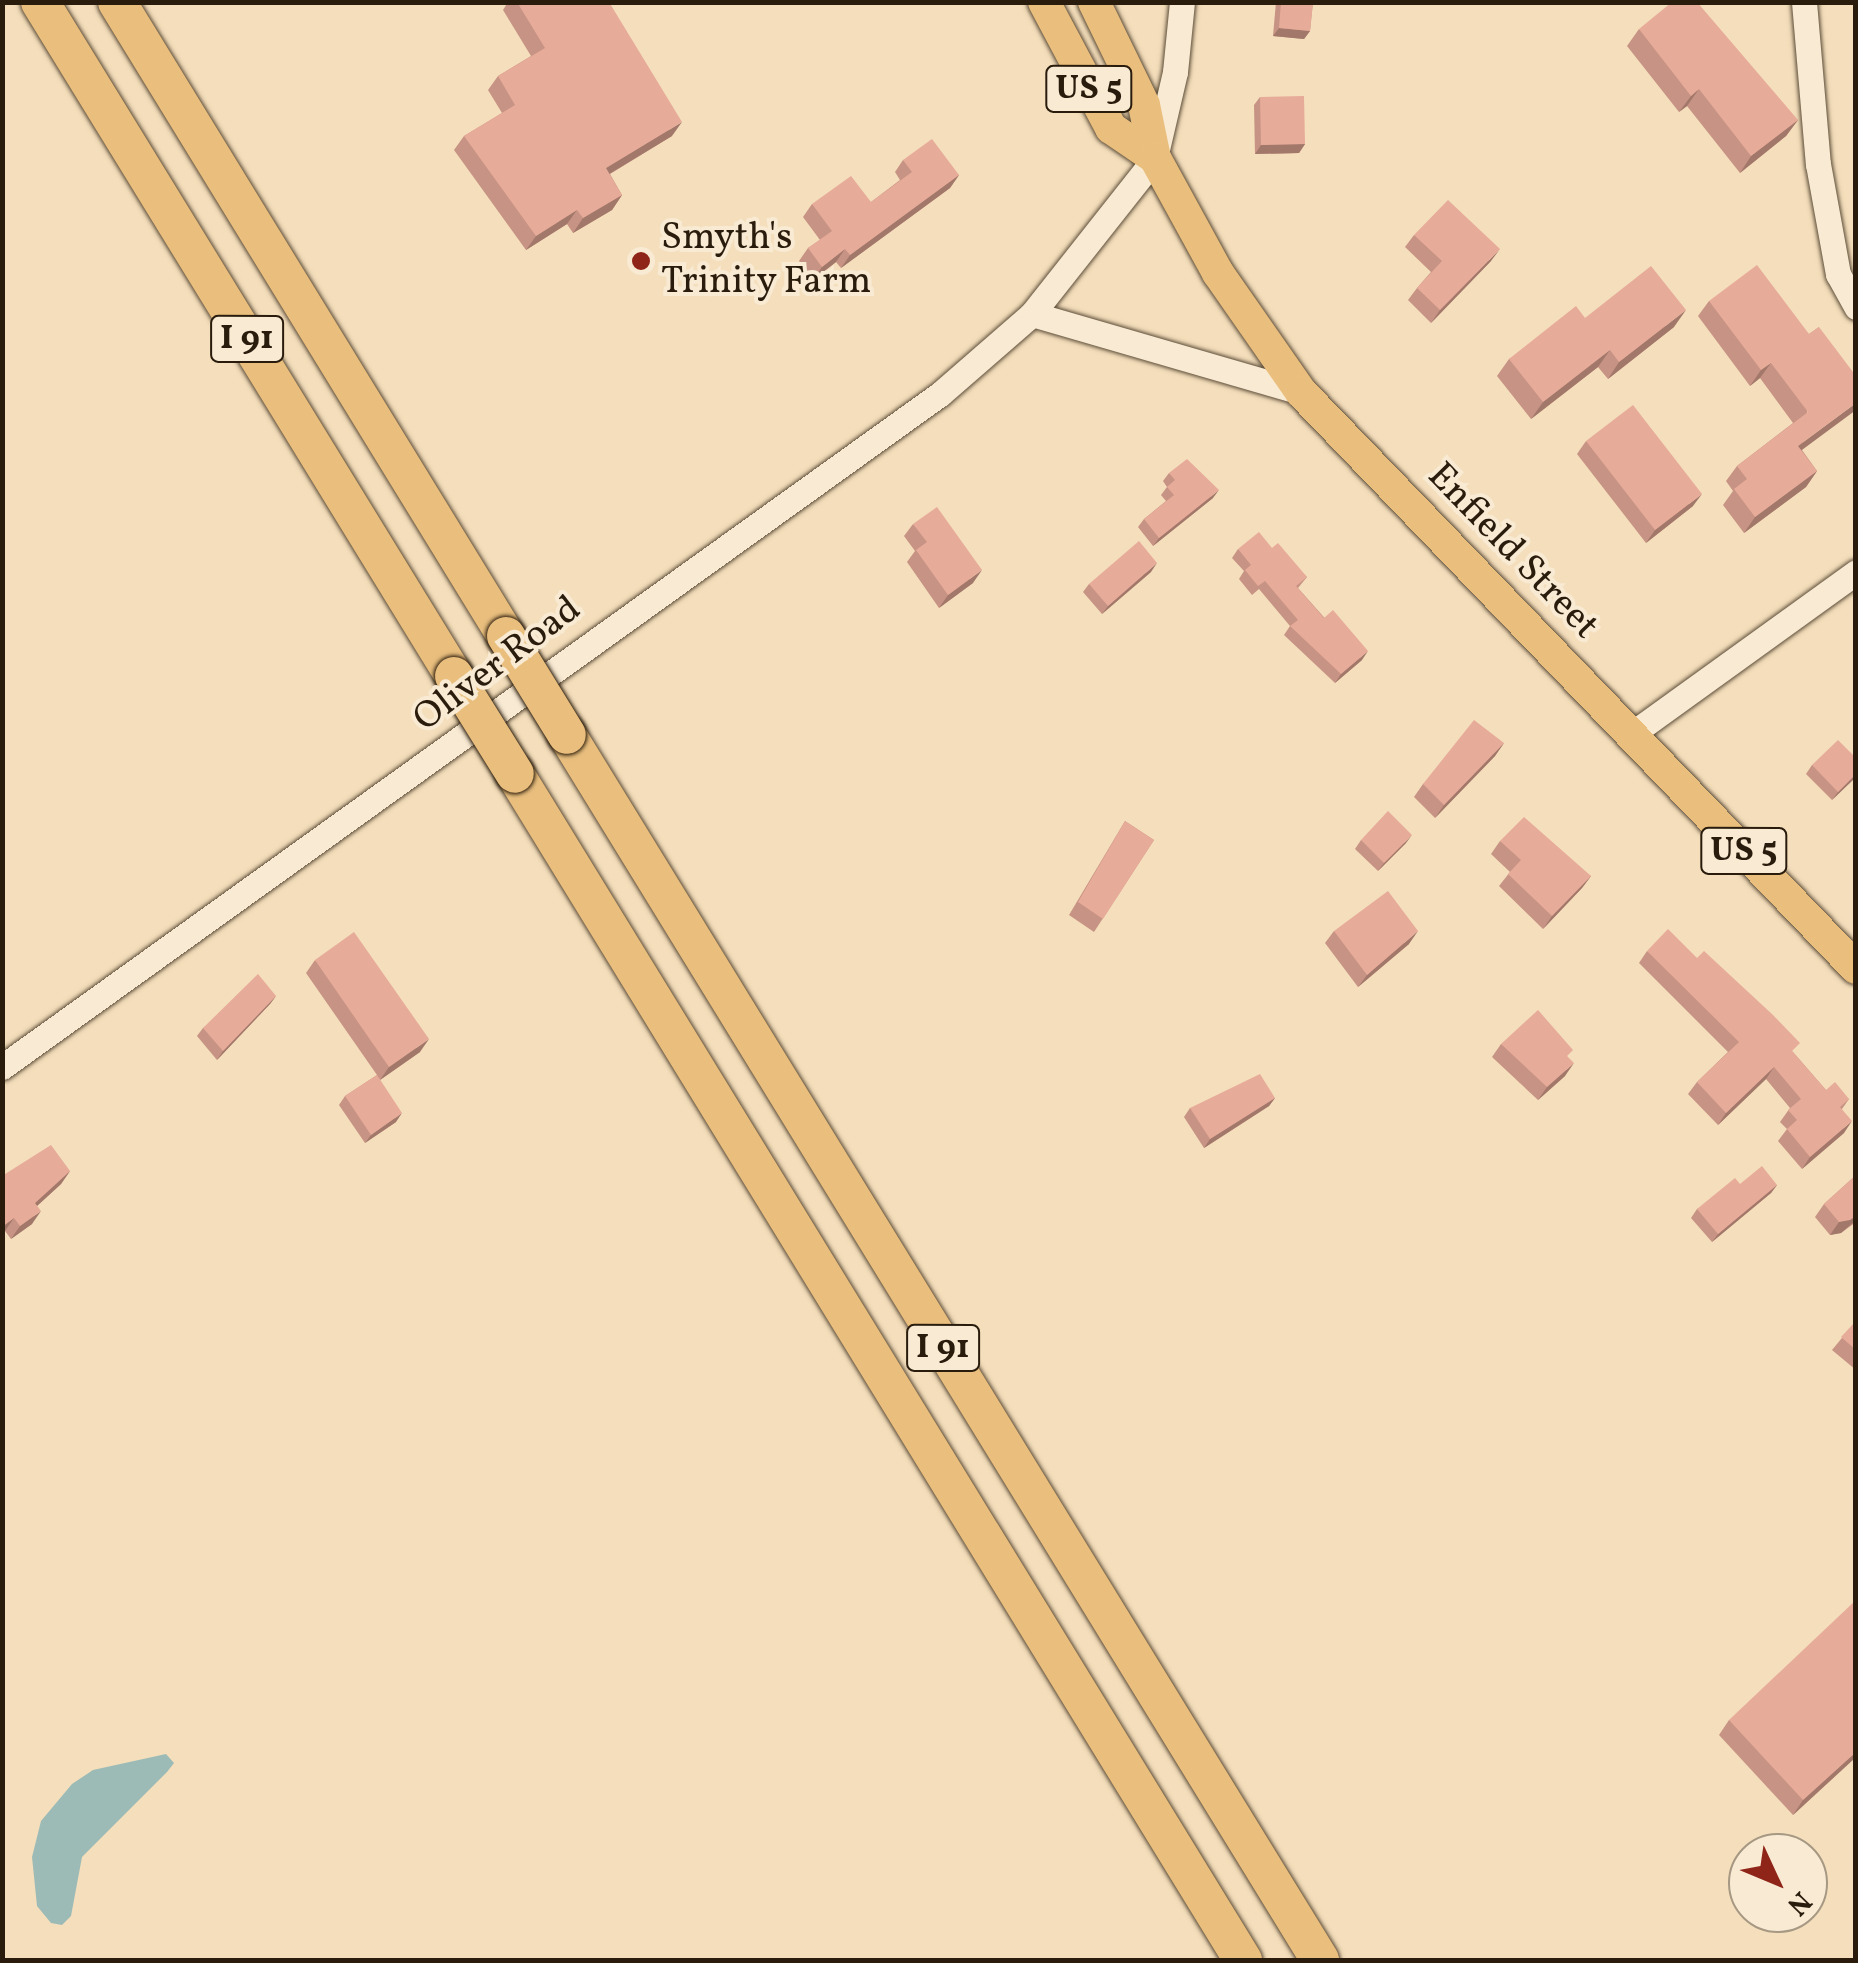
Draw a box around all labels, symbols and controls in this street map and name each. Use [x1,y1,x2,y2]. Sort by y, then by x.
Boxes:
road number: US 5 [1044,59,1134,119]
place label: Smyth's Trinity Farm [661,216,873,306]
marker: Smyth's Trinity Farm [630,250,652,272]
road number: I 91 [210,309,284,369]
street label: Enfield Street [1417,454,1607,650]
street label: Oliver Road [405,587,591,743]
road number: US 5 [1699,821,1789,881]
road number: I 91 [906,1318,980,1378]
north arrow [1728,1833,1828,1933]
text: N [1777,1882,1820,1924]

